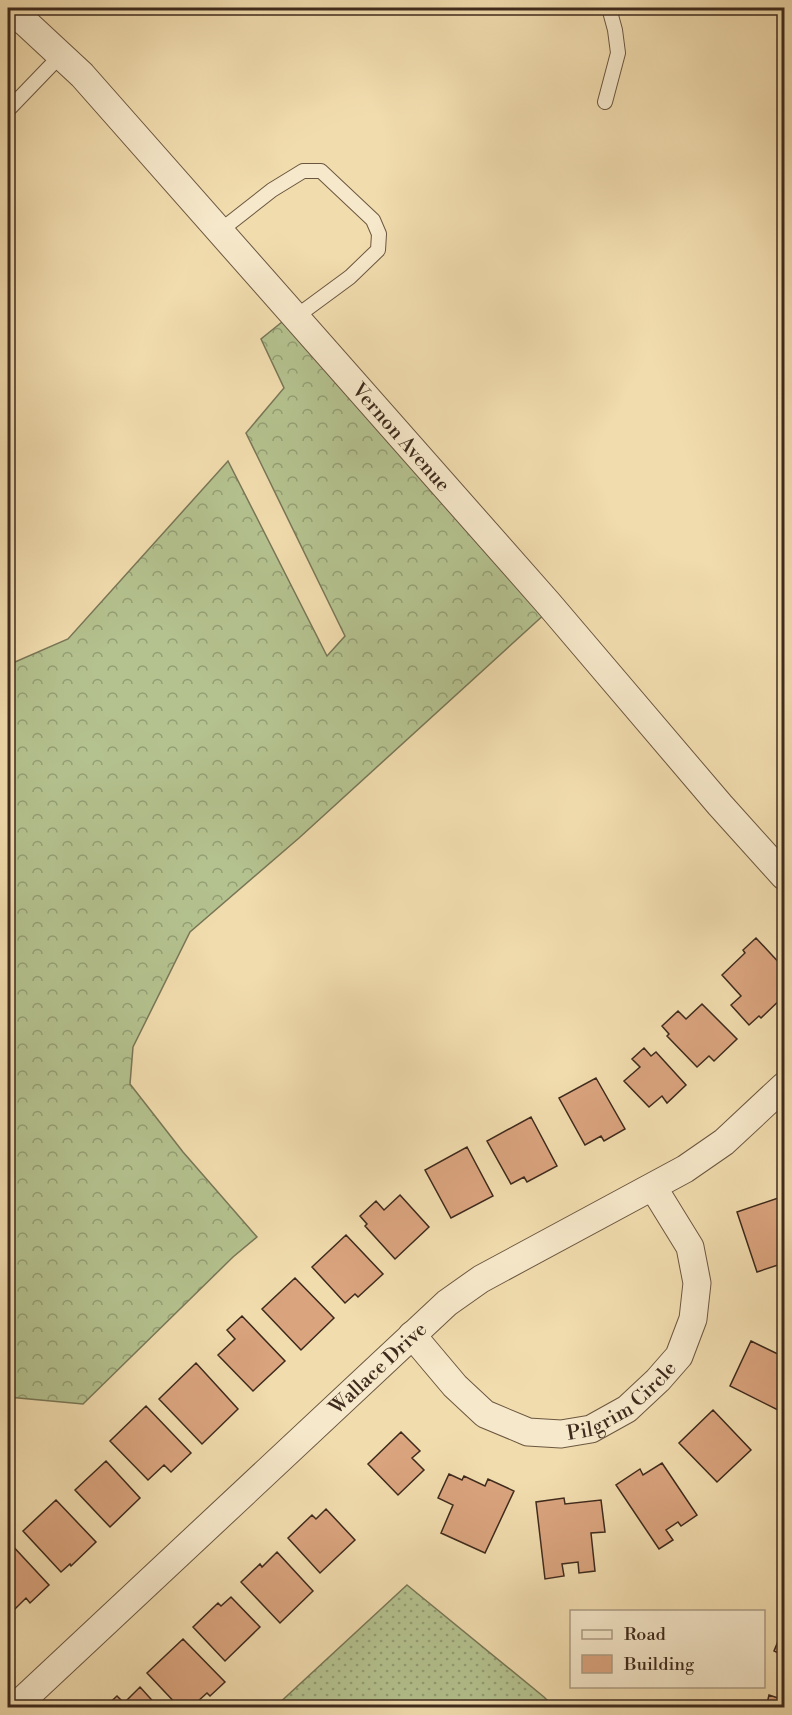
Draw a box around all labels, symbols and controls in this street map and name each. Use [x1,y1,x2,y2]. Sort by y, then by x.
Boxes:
street label: Vernon Avenue [345,378,455,498]
street label: Wallace Drive [324,1317,433,1421]
street label: Pilgrim Circle [565,1357,682,1447]
legend [570,1610,765,1688]
text: Road [624,1623,667,1646]
text: Building [623,1653,695,1676]

